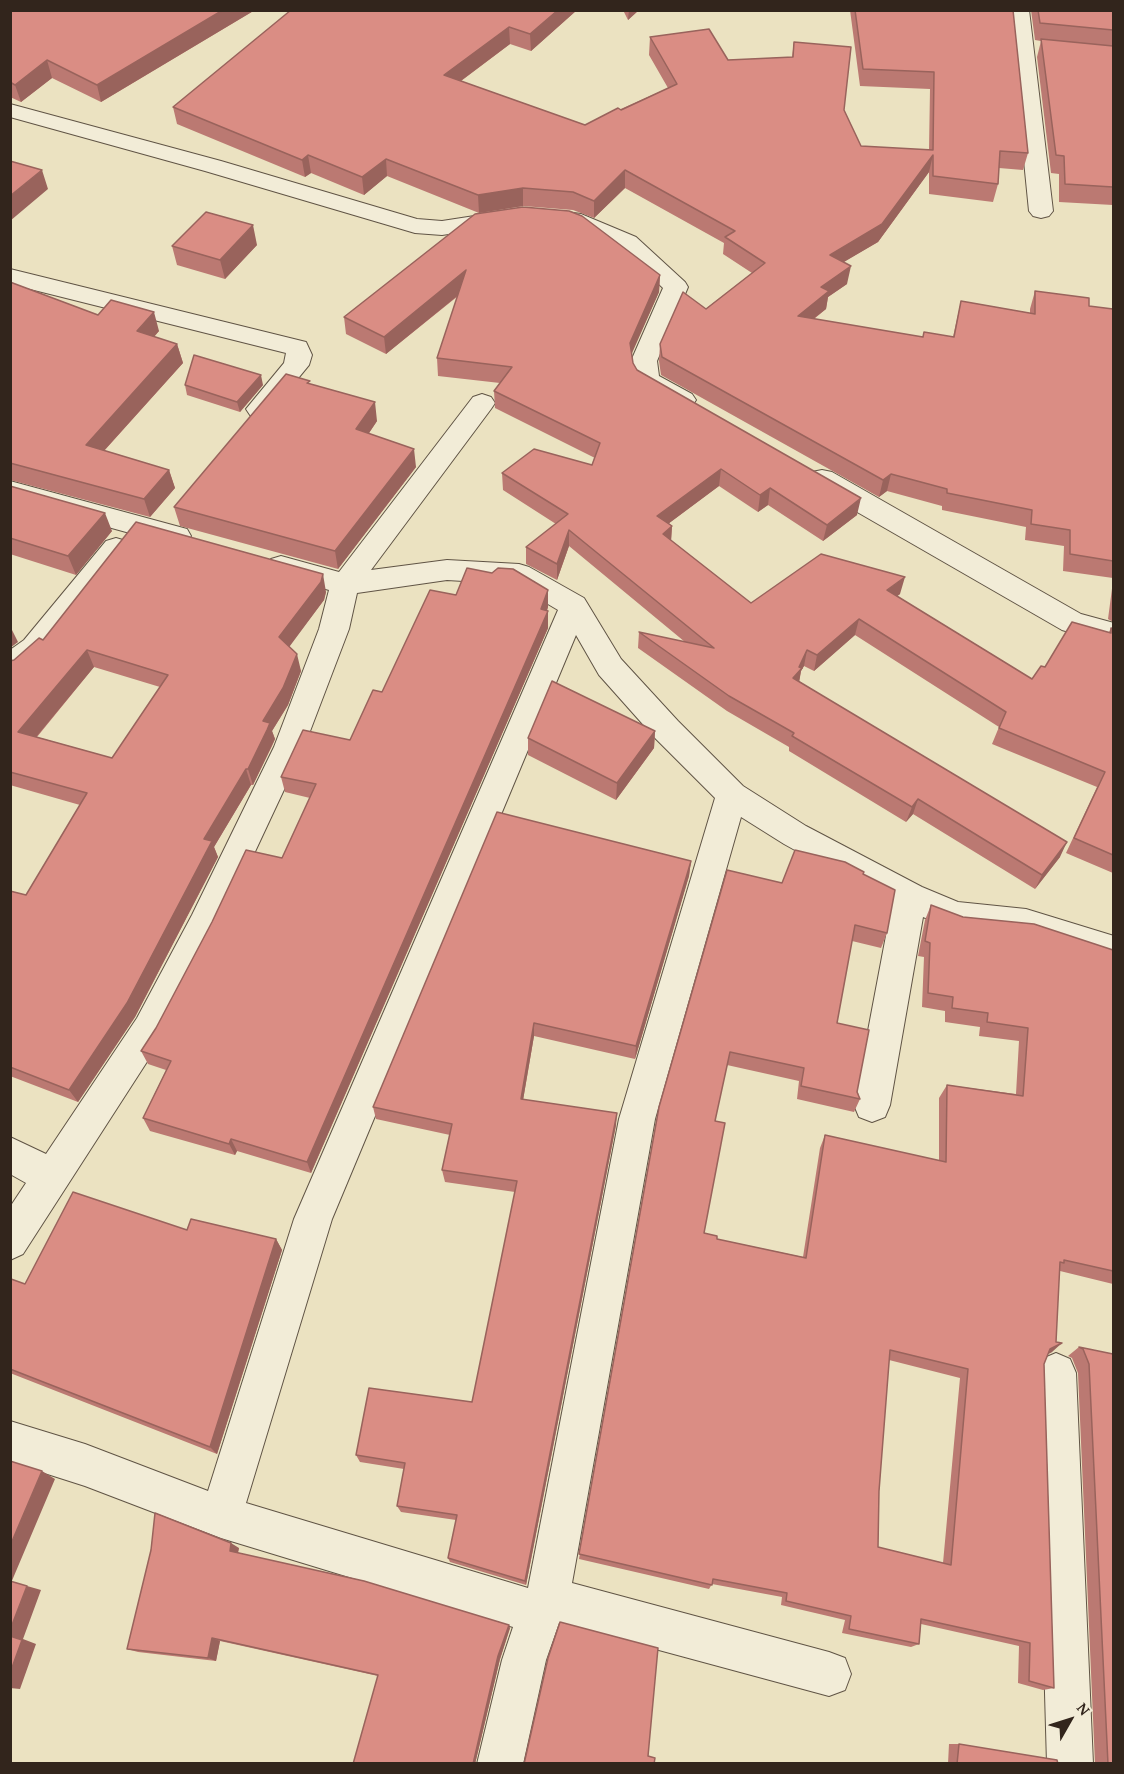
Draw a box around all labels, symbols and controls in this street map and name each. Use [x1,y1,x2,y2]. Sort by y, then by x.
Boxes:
north arrow [1040,1690,1100,1750]
text: N [1071,1697,1097,1720]

